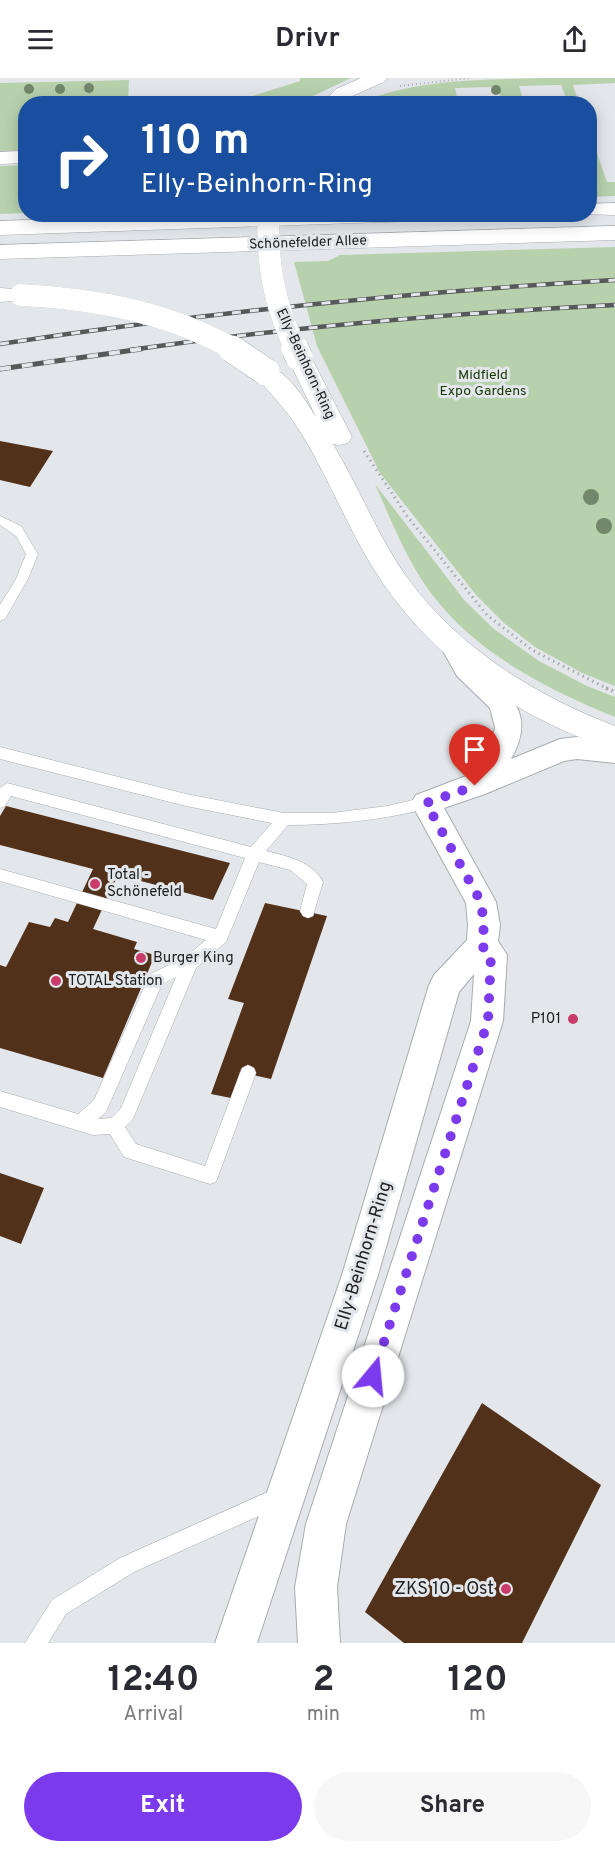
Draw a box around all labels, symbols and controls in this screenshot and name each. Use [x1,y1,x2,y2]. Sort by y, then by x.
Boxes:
text: Drivr [275,22,340,56]
icon: menu [24,23,57,56]
icon: share [558,23,591,56]
text: 110 m [141,116,250,169]
icon: right [42,120,120,198]
text: Elly-Beinhorn-Ring [141,168,373,202]
street label: Schönefelder Allee [249,232,367,254]
street label: Elly-Beinhorn-Ring [272,306,338,422]
park label: Midfield Expo Gardens [439,367,527,400]
pin [449,724,500,786]
icon: arrive [458,733,491,766]
place label: Total - Schönefeld [107,866,182,902]
marker: Total - Schönefeld [88,877,102,891]
place label: Burger King [153,949,234,968]
marker: Burger King [134,951,148,965]
place label: TOTAL Station [68,972,163,991]
marker: TOTAL Station [49,974,63,988]
place label: P101 [531,1010,561,1029]
marker: P101 [566,1012,580,1026]
street label: Elly-Beinhorn-Ring [330,1179,398,1333]
position arrow [341,1344,405,1408]
place label: ZKS 10 - Ost [394,1578,494,1601]
marker: ZKS 10 - Ost [499,1582,513,1596]
text: 12:40 [107,1658,199,1704]
text: 2 [312,1658,334,1704]
text: 120 [447,1658,508,1704]
text: Arrival [124,1702,183,1728]
text: min [307,1702,340,1728]
text: m [469,1702,486,1728]
button: Exit [24,1772,302,1841]
button: Share [314,1772,591,1841]

